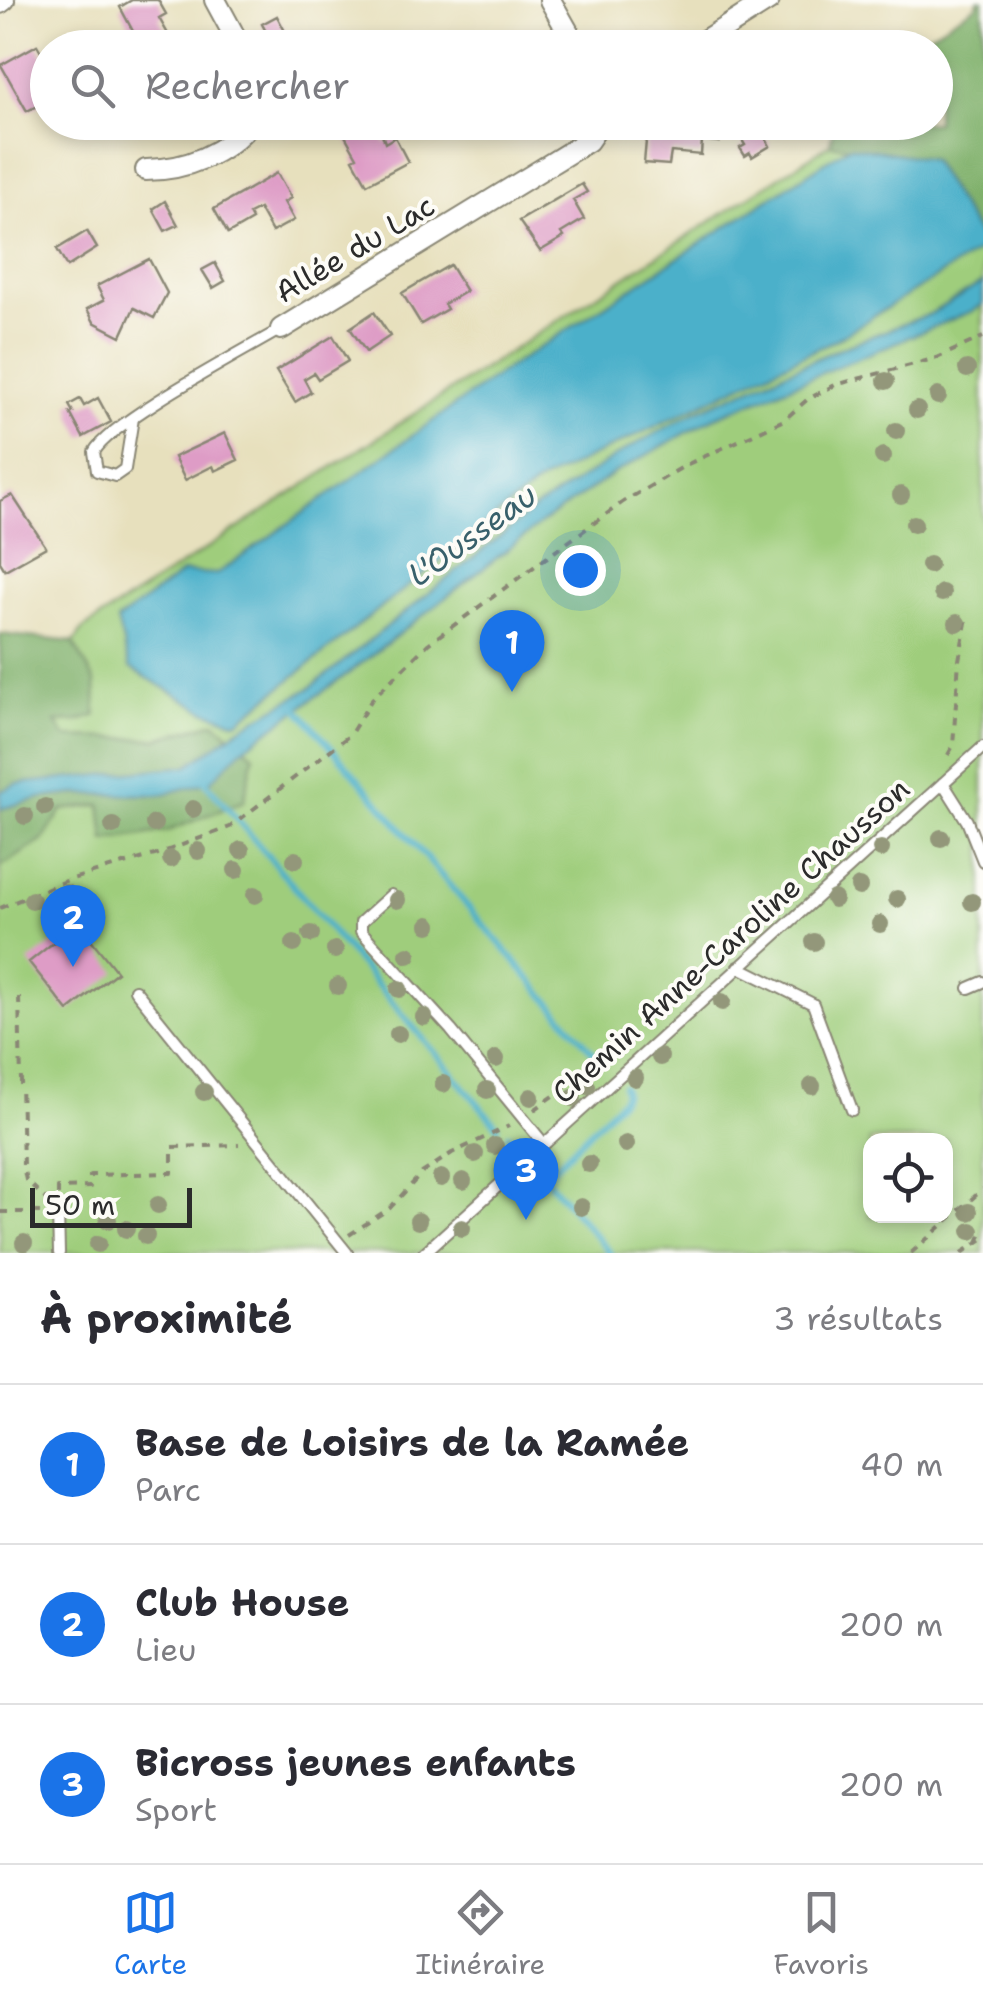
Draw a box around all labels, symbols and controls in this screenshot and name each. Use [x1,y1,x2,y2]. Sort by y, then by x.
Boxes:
search box [30,30,953,140]
icon: search [65,58,120,113]
text: Rechercher [145,60,350,111]
street label: Allée du Lac [267,185,442,312]
water label: L'Ousseau [399,473,545,596]
your location [555,545,606,596]
pin: 1 [480,610,544,692]
street label: Chemin Anne-Caroline Chausson [543,769,918,1113]
pin: 2 [40,884,106,967]
map controls [863,1133,953,1223]
button: locate [863,1133,953,1223]
pin: 3 [494,1138,558,1220]
scale bar [30,1183,192,1228]
text: 50 m [45,1186,115,1224]
text: À proximité [40,1290,293,1346]
text: 3 résultats [773,1297,943,1340]
text: Base de Loisirs de la Ramée [135,1417,689,1468]
text: 1 [65,1443,80,1486]
text: 40 m [860,1443,943,1486]
text: Parc [135,1468,201,1511]
text: Club House [135,1577,349,1628]
text: 2 [61,1603,84,1646]
text: 200 m [839,1603,943,1646]
text: Lieu [135,1628,196,1671]
text: Bicross jeunes enfants [135,1737,576,1788]
text: 3 [61,1763,84,1806]
text: 200 m [839,1763,943,1806]
text: Sport [135,1788,217,1831]
tab: Carte [114,1885,187,1983]
tab: Itinéraire [415,1885,545,1983]
tab: Favoris [773,1885,869,1983]

